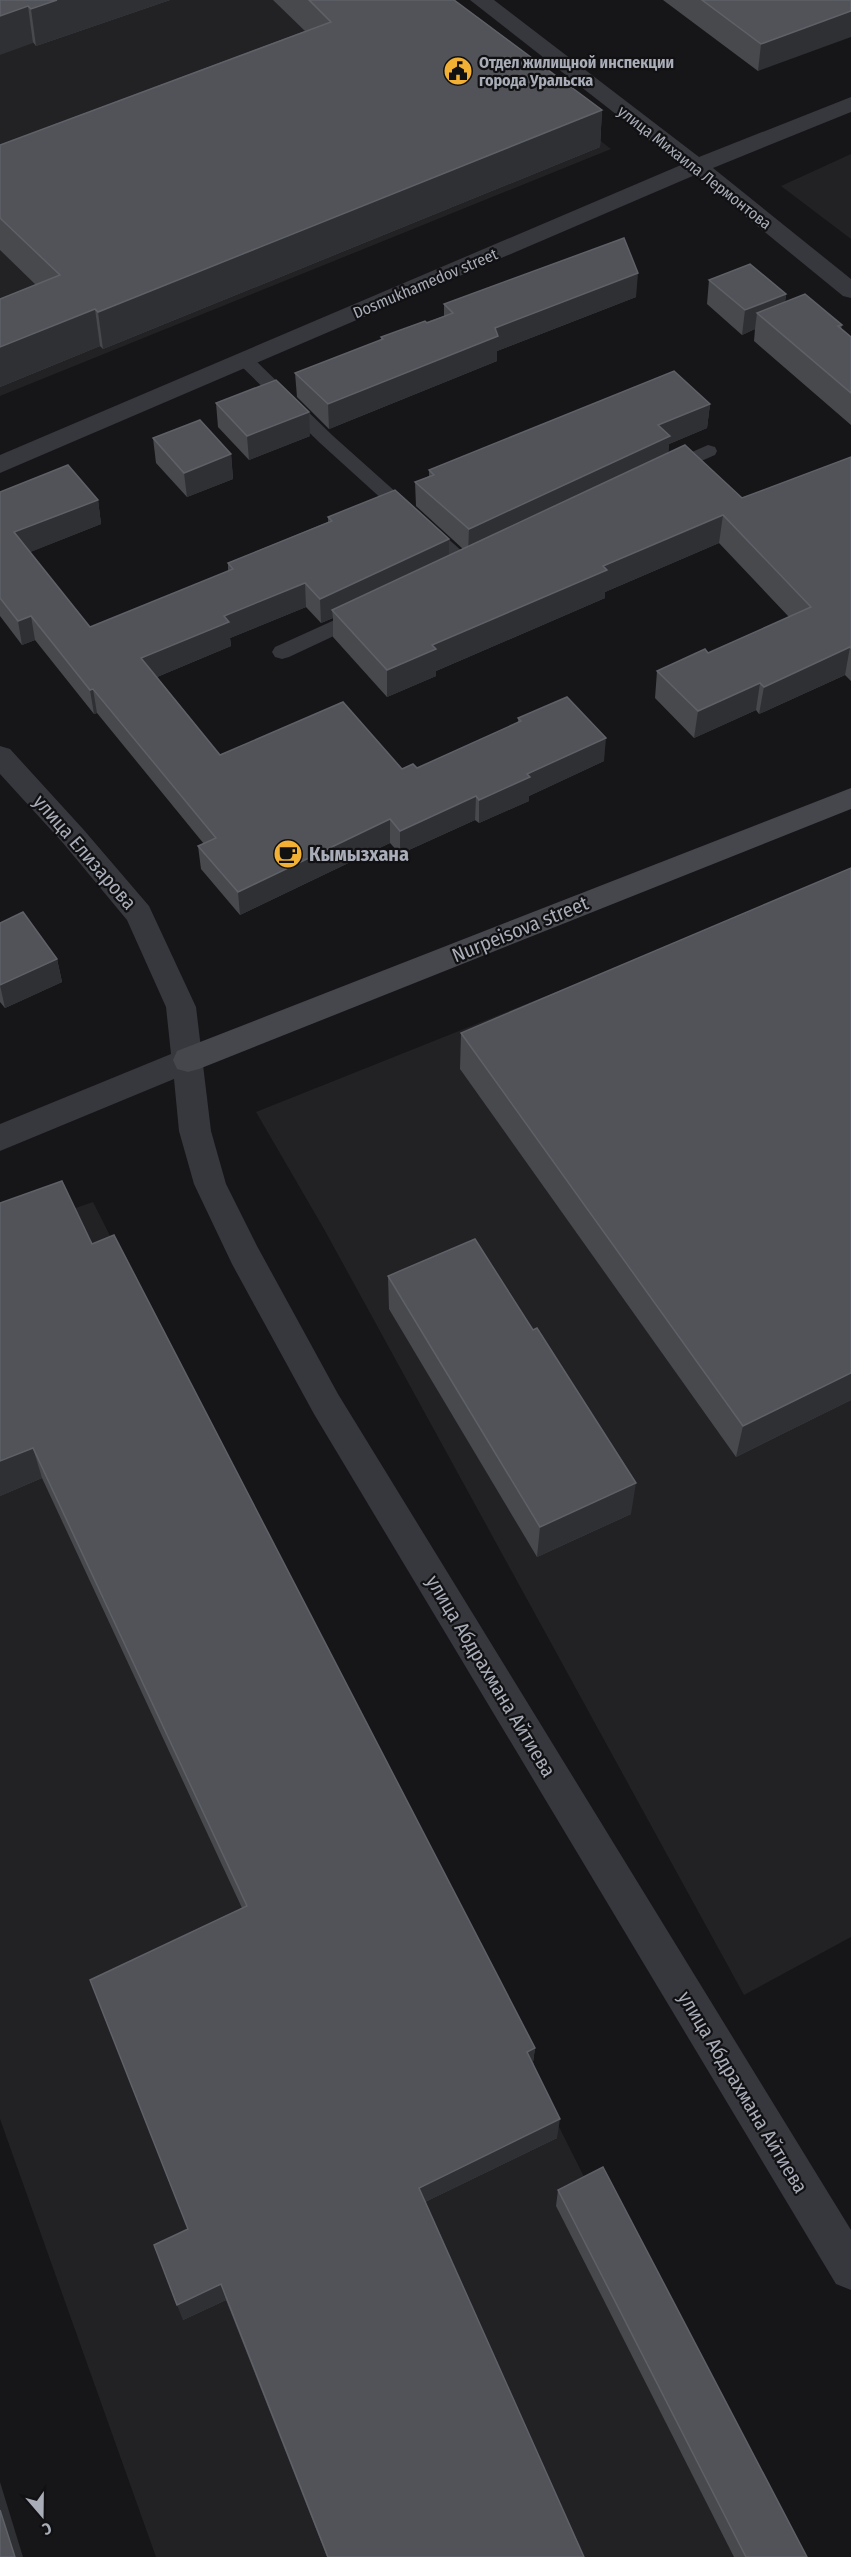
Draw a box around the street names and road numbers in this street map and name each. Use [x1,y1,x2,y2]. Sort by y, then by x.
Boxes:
street label: улица Михаила Лермонтова [614,102,775,233]
street label: Dosmukhamedov street [350,244,501,323]
street label: улица Елизарова [29,790,141,914]
street label: Nurpeisova street [448,891,592,967]
street label: улица Абдрахмана Айтиева [421,1571,561,1781]
street label: улица Абдрахмана Айтиева [673,1987,813,2197]

